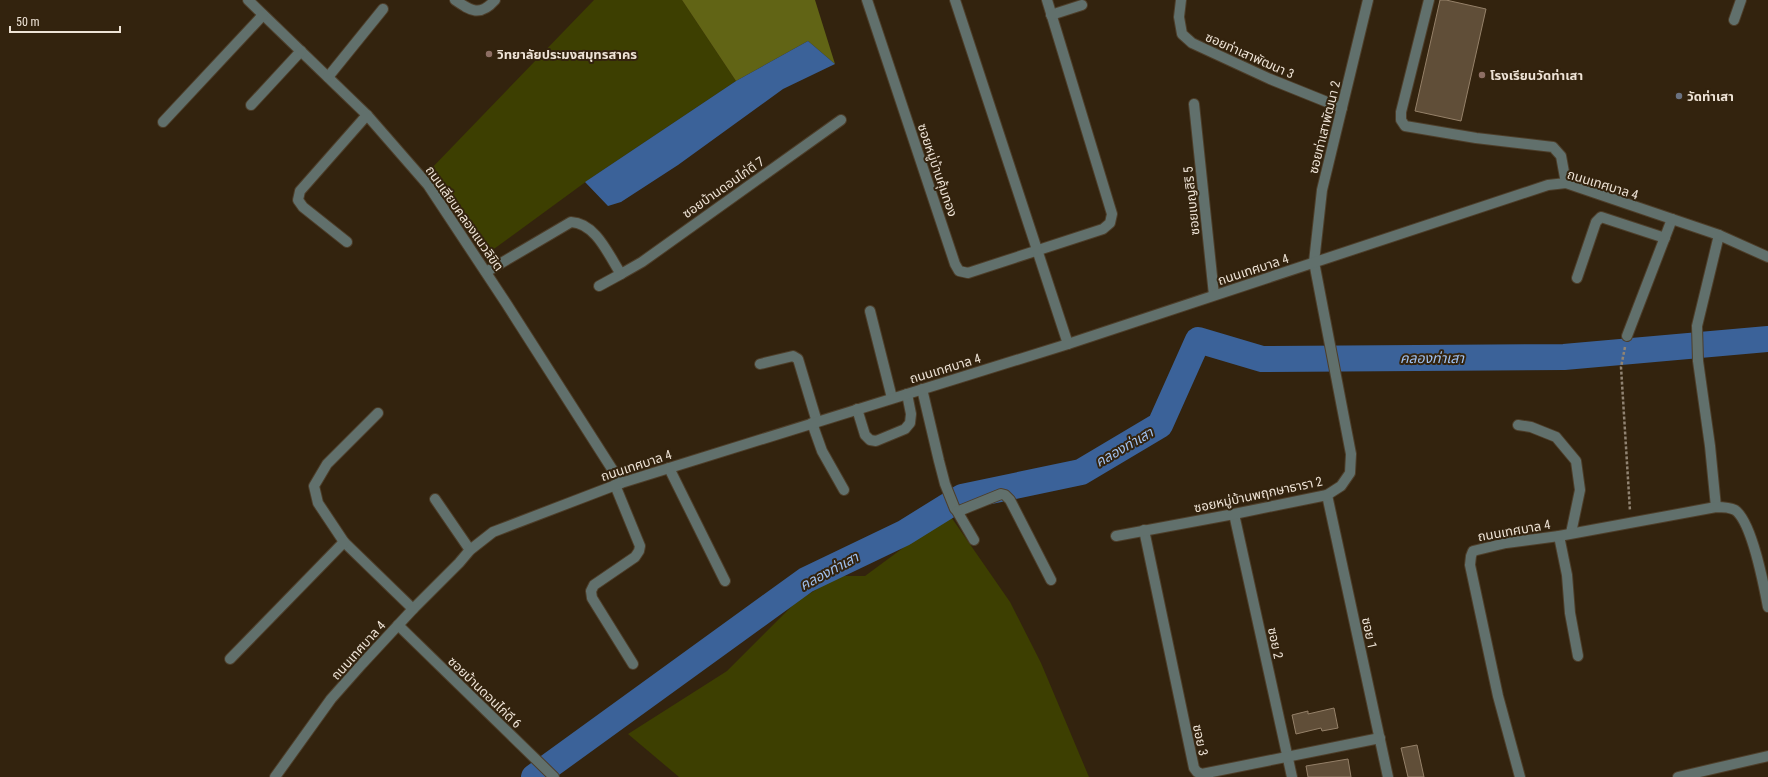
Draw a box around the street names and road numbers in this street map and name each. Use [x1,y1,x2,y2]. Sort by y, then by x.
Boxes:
street label: ซอยท่าเสาพัฒนา 3 [1203,29,1296,82]
street label: ซอยท่าเสาพัฒนา 2 [1306,79,1343,175]
street label: ซอยหมู่บ้านคุ้มทอง [915,122,960,219]
street label: ซอยบ้านดอนไก่ดี 7 [680,154,767,221]
street label: ถนนเลียบคลองแนวลิขิต [423,163,507,274]
street label: ซอยเบญสิริ 5 [1180,166,1203,236]
street label: ถนนเทศบาล 4 [1565,167,1641,203]
street label: ถนนเทศบาล 4 [1216,251,1291,288]
street label: ถนนเทศบาล 4 [908,350,983,386]
street label: ถนนเทศบาล 4 [599,447,674,484]
street label: ซอยหมู่บ้านพฤกษาธารา 2 [1193,474,1324,515]
street label: ถนนเทศบาล 4 [1477,517,1552,544]
street label: ซอย 1 [1359,616,1380,650]
street label: ถนนเทศบาล 4 [328,618,389,683]
street label: ซอย 2 [1265,626,1286,660]
street label: ซอยบ้านดอนไก่ดี 6 [445,654,524,731]
street label: ซอย 3 [1190,723,1211,757]

